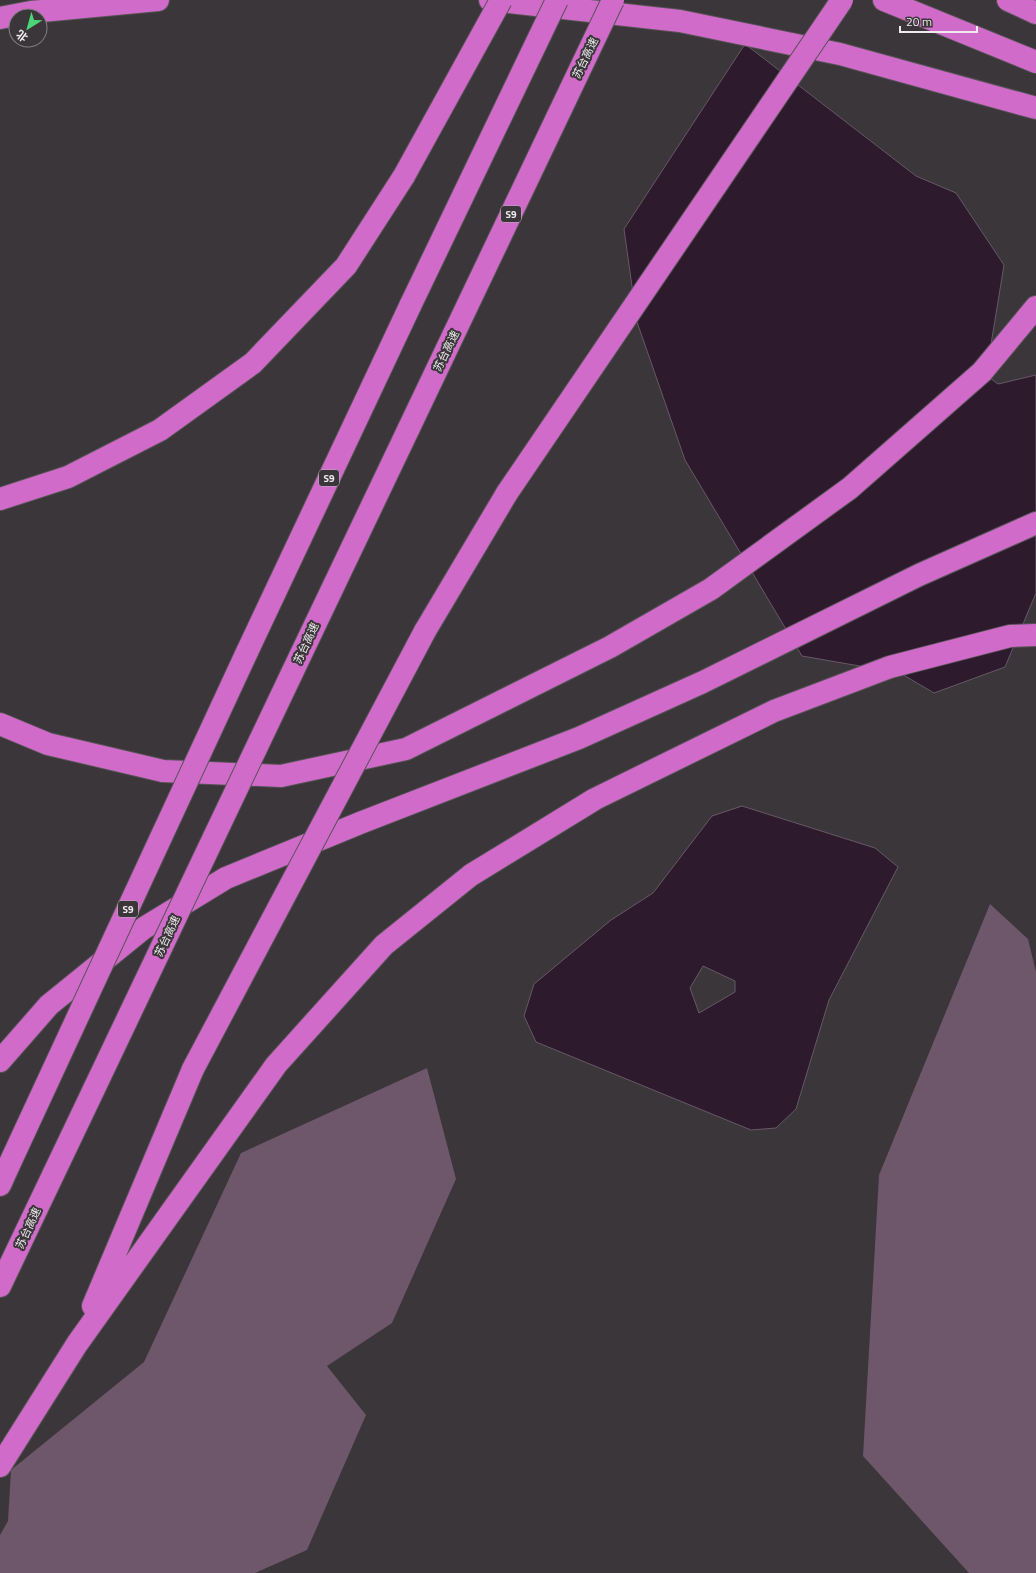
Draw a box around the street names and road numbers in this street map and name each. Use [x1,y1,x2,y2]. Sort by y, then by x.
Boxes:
street label: 苏台高速 [568,35,602,81]
road number: S9 [501,206,521,222]
street label: 苏台高速 [429,328,463,374]
road number: S9 [319,470,339,486]
street label: 苏台高速 [289,620,323,666]
road number: S9 [118,901,138,917]
street label: 苏台高速 [150,913,184,959]
street label: 苏台高速 [11,1205,45,1251]

